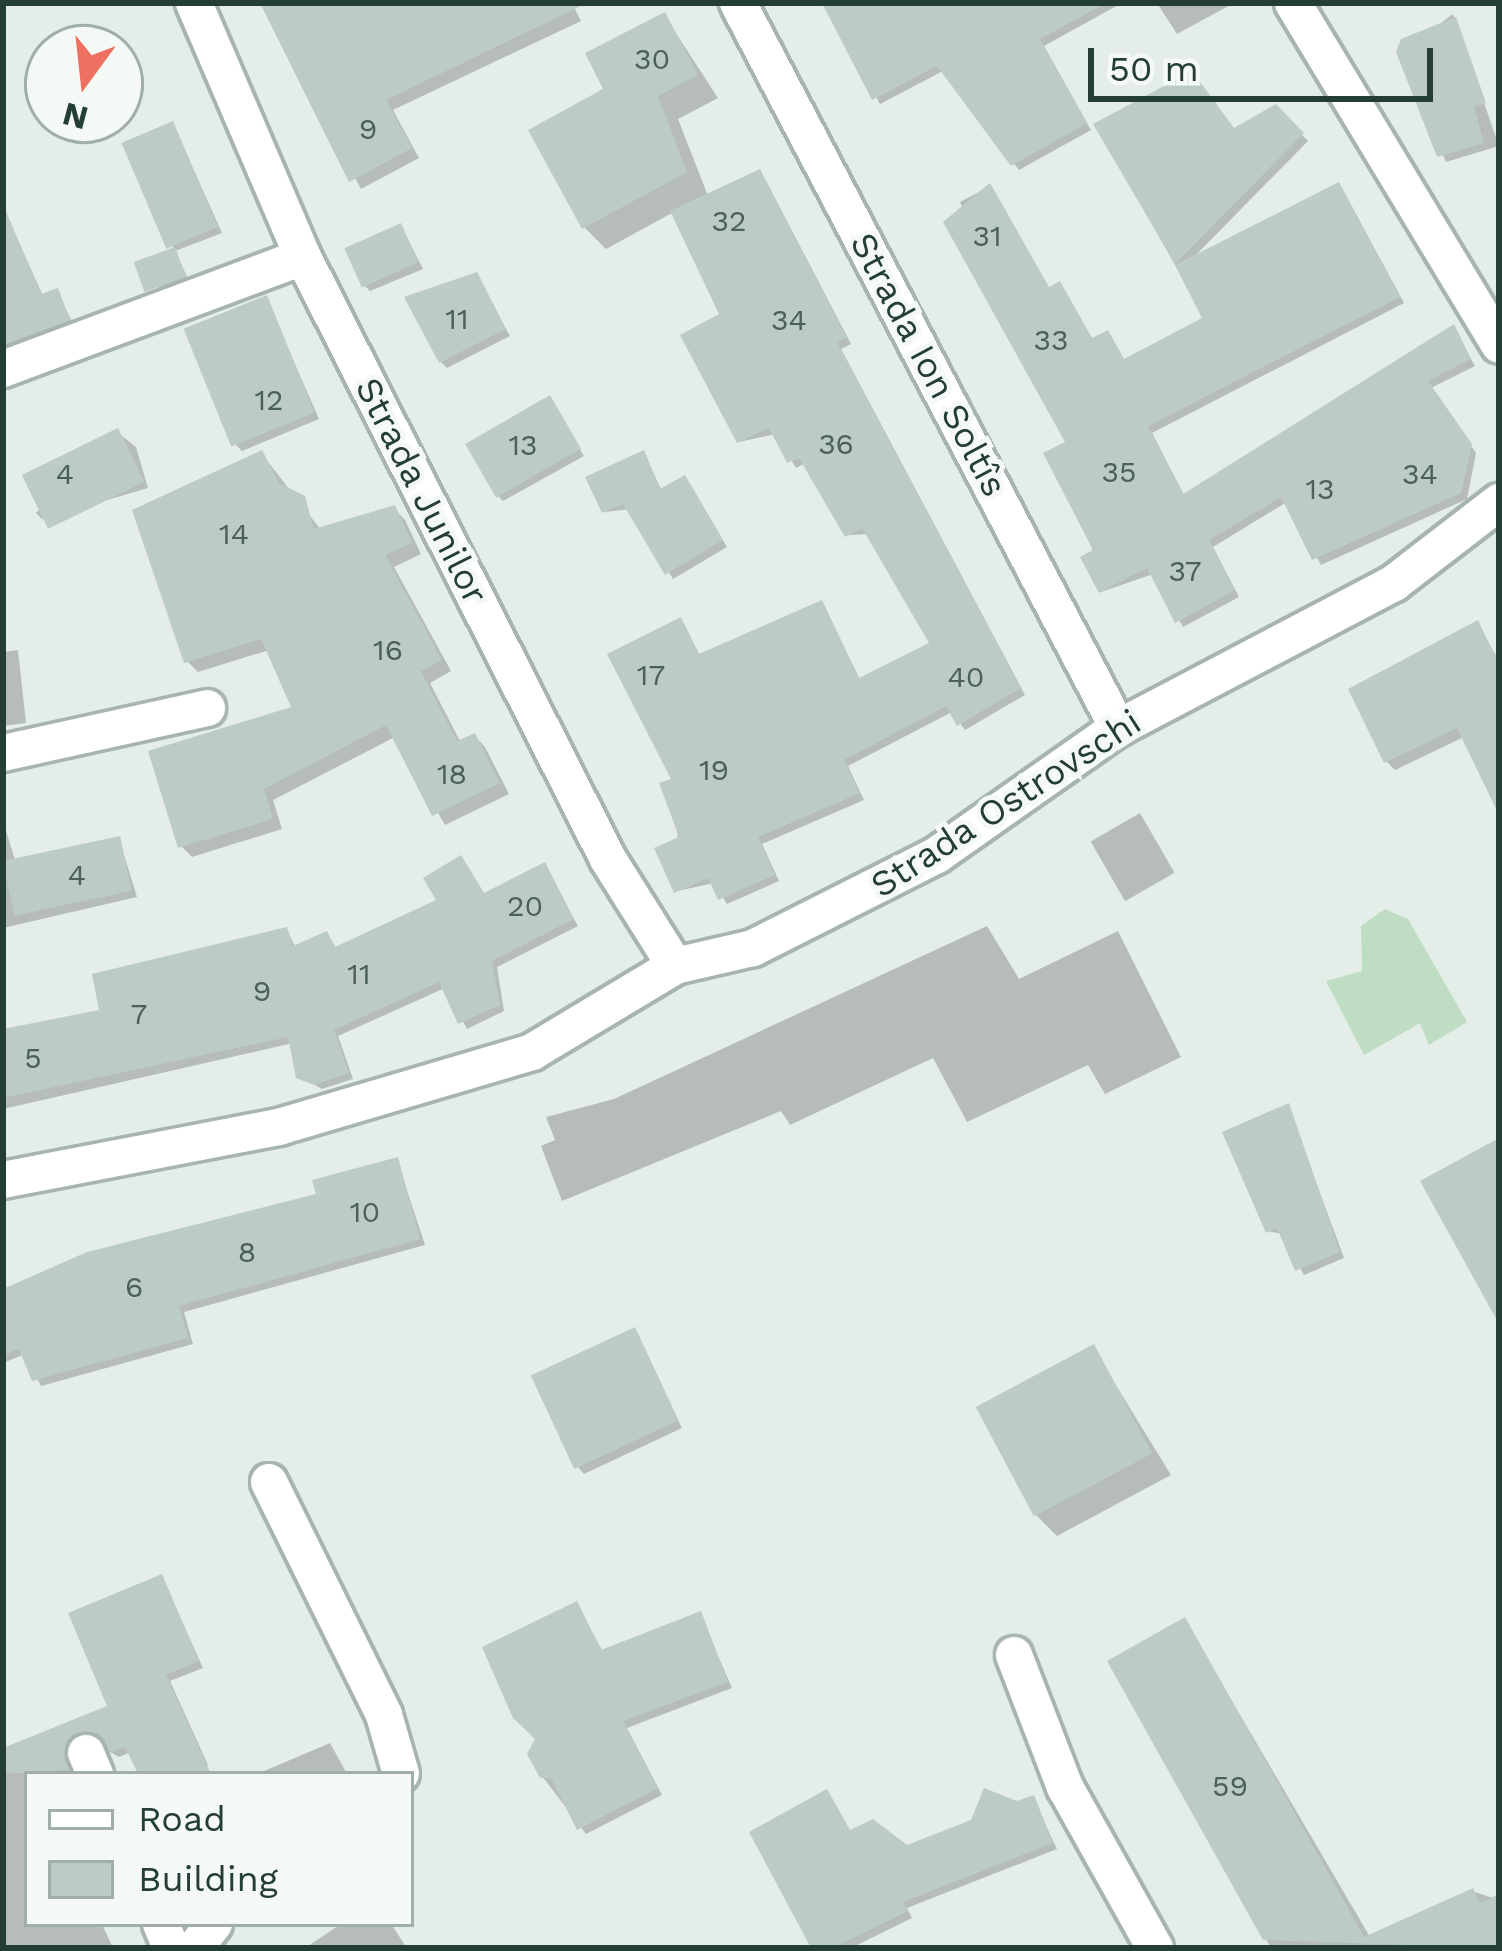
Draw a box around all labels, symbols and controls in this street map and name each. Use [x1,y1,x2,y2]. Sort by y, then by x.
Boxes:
north arrow [24,24,144,144]
scale bar [1094,24,1439,98]
house number: 30 [634,41,670,77]
text: 50 m [1109,48,1199,90]
text: N [58,94,92,138]
house number: 9 [359,111,377,147]
house number: 32 [712,203,746,239]
house number: 31 [972,218,1002,254]
street label: Strada Ion Soltîs [840,225,1016,505]
house number: 11 [445,301,469,337]
house number: 34 [771,302,807,338]
house number: 33 [1034,322,1068,358]
street label: Strada Junilor [345,370,497,612]
house number: 12 [254,382,284,418]
house number: 36 [818,426,854,462]
house number: 13 [508,427,538,463]
house number: 35 [1102,454,1136,490]
house number: 4 [56,456,74,492]
house number: 34 [1402,456,1438,492]
house number: 13 [1305,471,1335,507]
house number: 14 [219,516,249,552]
house number: 37 [1168,553,1202,589]
house number: 16 [373,632,403,668]
house number: 17 [637,657,665,693]
house number: 40 [948,659,984,695]
street label: Strada Ostrovschi [863,700,1149,908]
house number: 19 [699,752,729,788]
house number: 18 [437,756,467,792]
house number: 4 [68,857,86,893]
house number: 20 [507,888,543,924]
house number: 11 [347,956,371,992]
house number: 9 [253,973,271,1009]
house number: 7 [131,996,147,1032]
house number: 5 [24,1040,42,1076]
house number: 10 [350,1194,380,1230]
house number: 8 [238,1234,256,1270]
house number: 6 [125,1269,143,1305]
house number: 59 [1212,1768,1248,1804]
legend [24,1771,414,1927]
text: Road [138,1798,226,1840]
text: Building [138,1858,278,1900]

